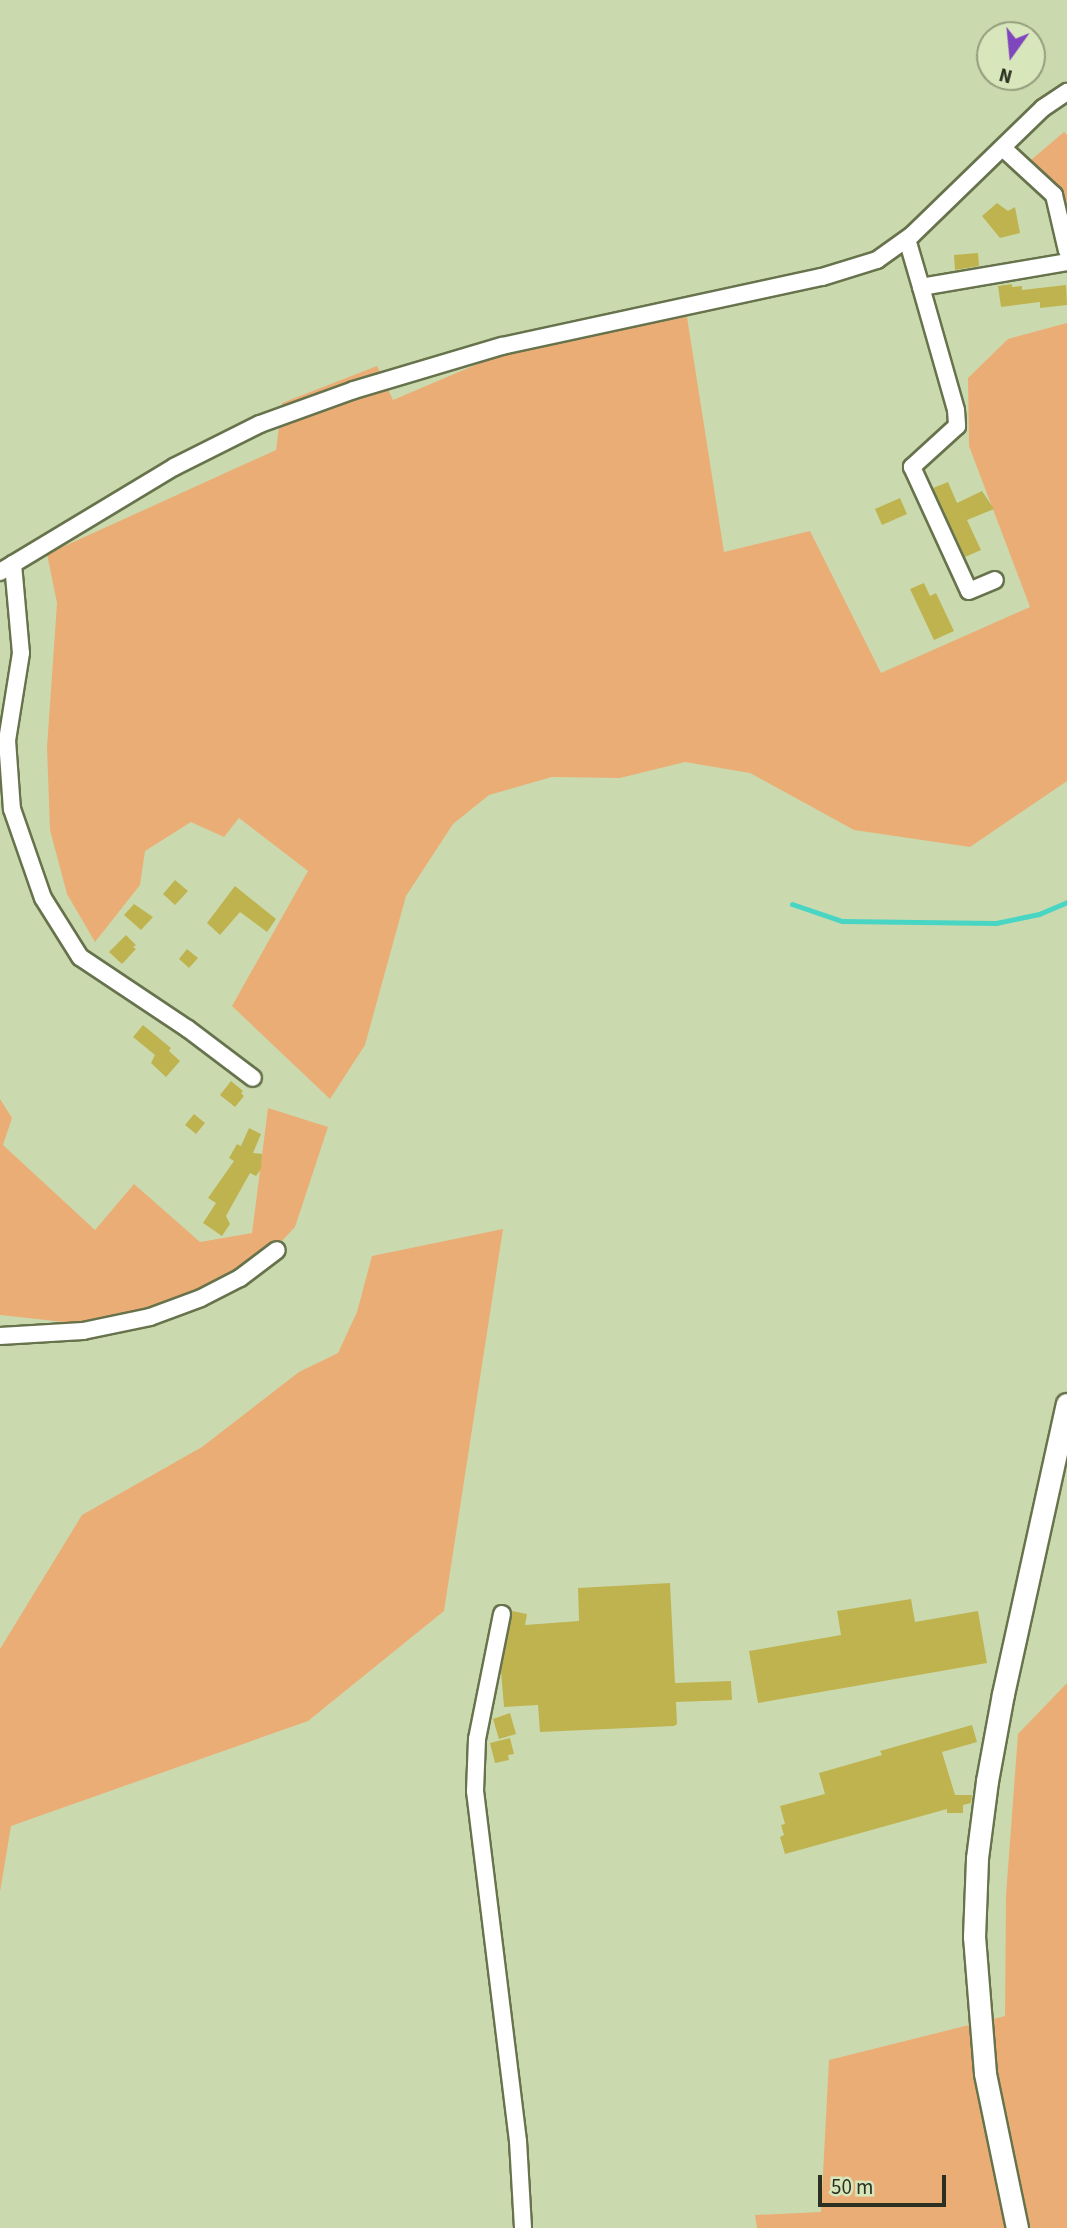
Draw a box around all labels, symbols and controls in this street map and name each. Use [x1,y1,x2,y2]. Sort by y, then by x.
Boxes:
north arrow [976,21,1046,91]
text: N [996,60,1016,90]
scale bar [822,2162,950,2206]
text: 50 m [831,2172,873,2202]

